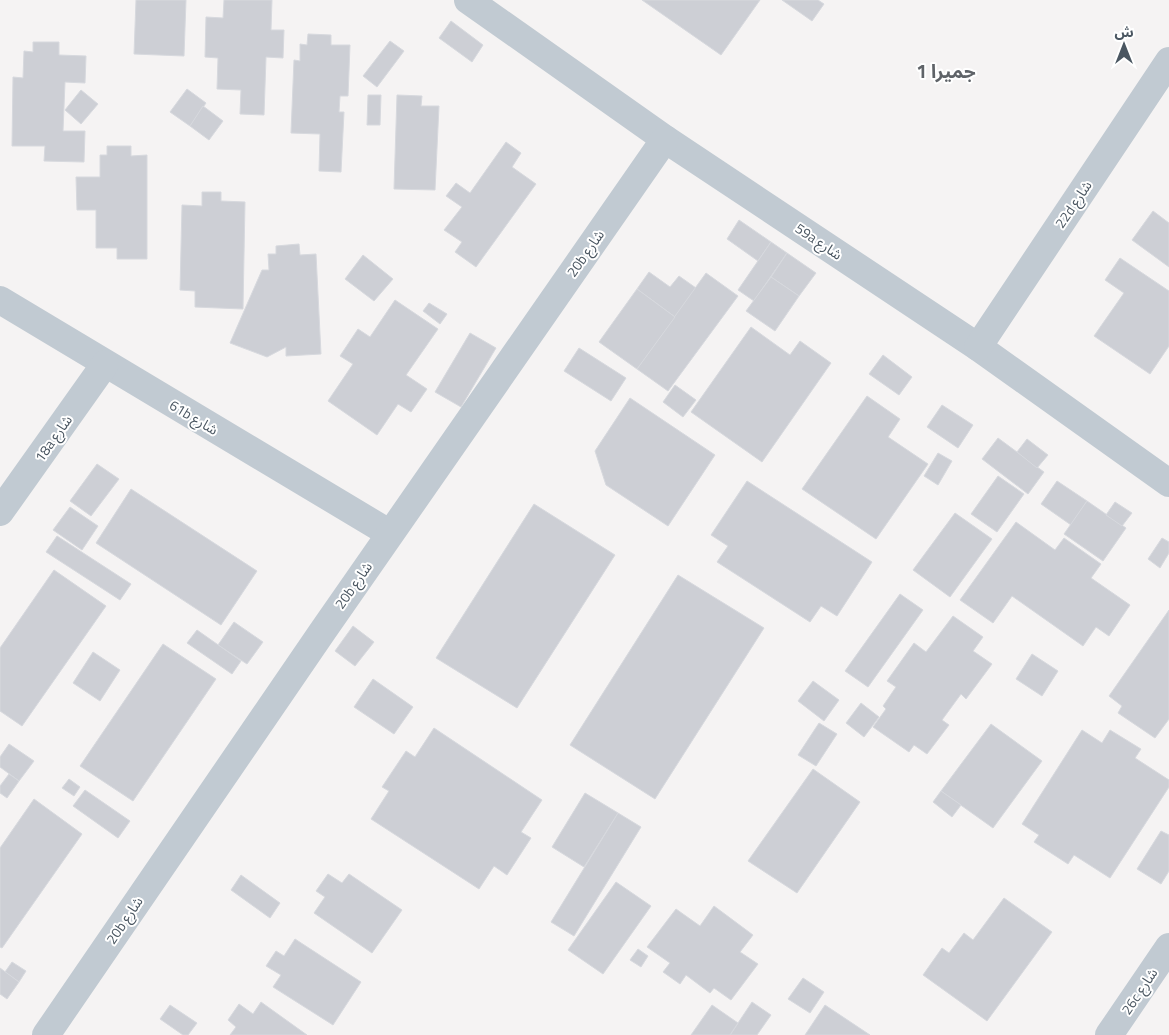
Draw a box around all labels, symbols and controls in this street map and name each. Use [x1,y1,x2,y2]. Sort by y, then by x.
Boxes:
north arrow [1099,20,1149,70]
text: ش [1114,21,1134,42]
district label: جميرا 1 [916,56,976,85]
street label: 22d شارع [1049,176,1097,233]
street label: 59a شارع [791,217,847,265]
street label: 20b شارع [561,225,610,281]
street label: 61b شارع [165,394,222,441]
street label: 18a شارع [29,410,78,466]
street label: 20b شارع [329,557,378,613]
street label: 20b شارع [100,892,148,949]
street label: 26c شارع [1116,963,1163,1019]

